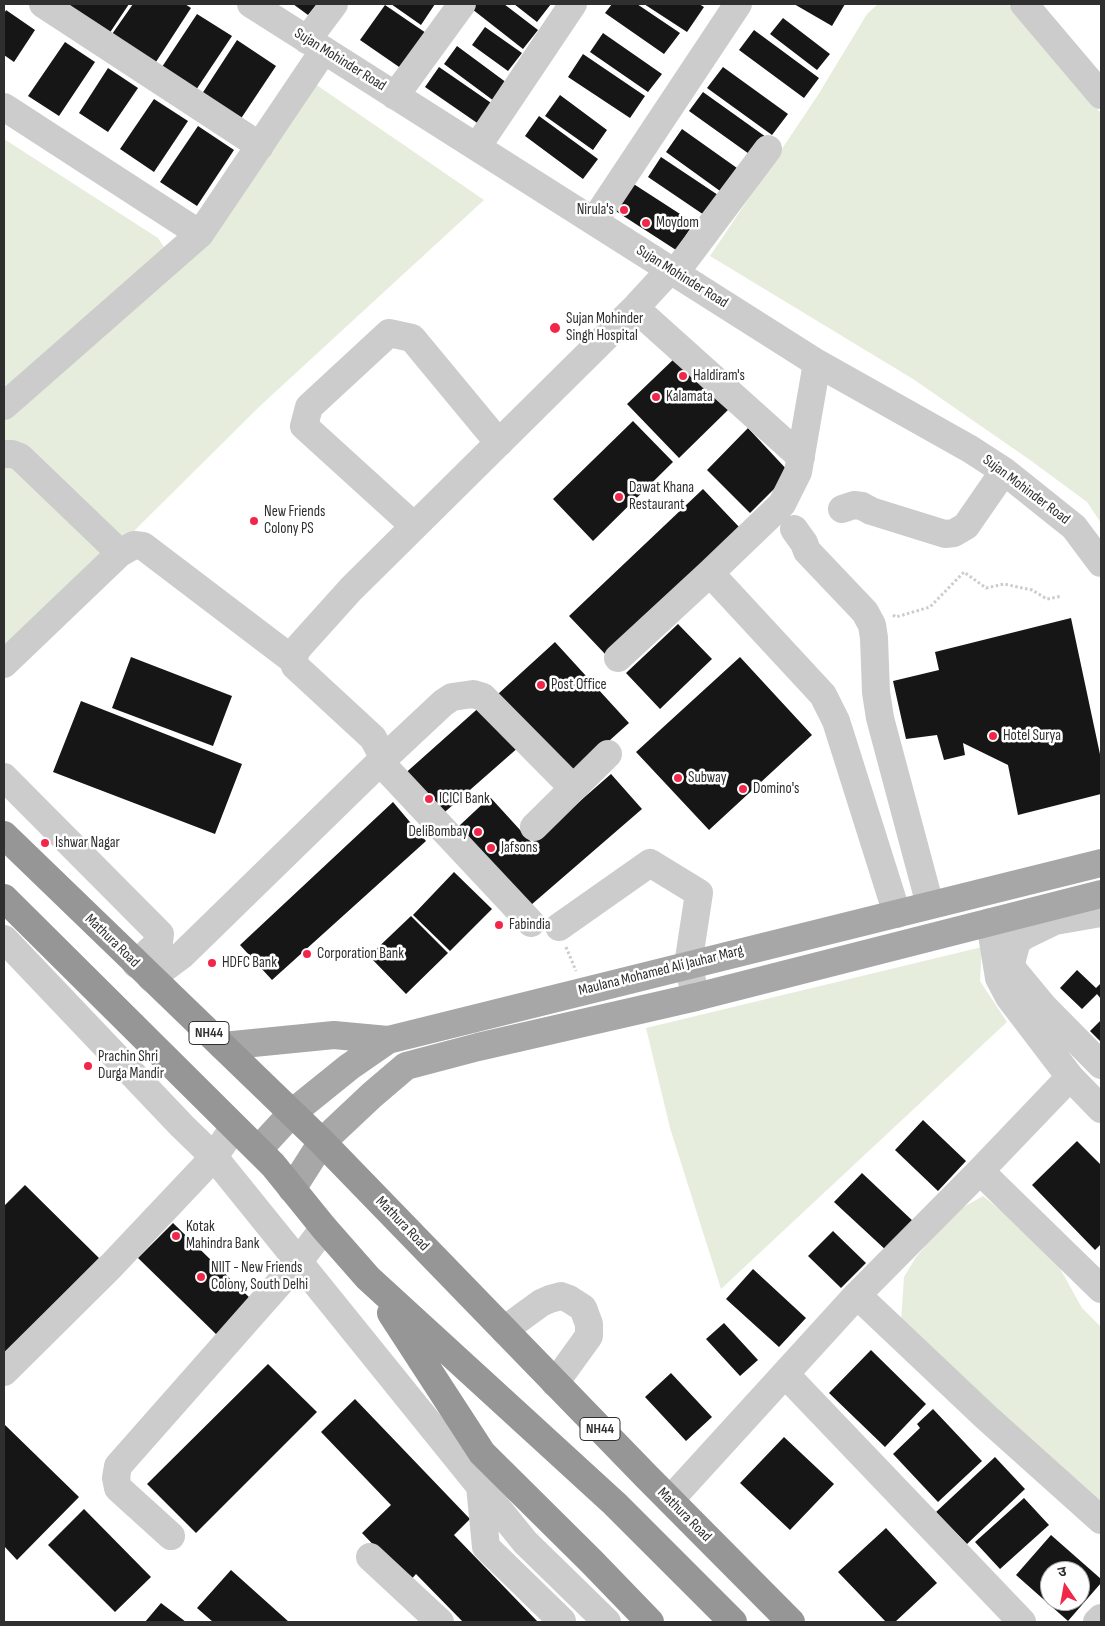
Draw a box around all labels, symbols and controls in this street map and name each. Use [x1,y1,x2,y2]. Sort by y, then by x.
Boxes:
street label: Sujan Mohinder Road [291,25,389,95]
place label: Nirula's [577,201,614,219]
marker: Nirula's [618,204,630,216]
place label: Moydom [656,214,699,232]
marker: Moydom [640,217,652,229]
street label: Sujan Mohinder Road [633,242,731,312]
place label: Sujan Mohinder Singh Hospital [566,310,643,345]
marker: Sujan Mohinder Singh Hospital [548,321,562,335]
place label: Haldiram's [693,367,745,385]
marker: Haldiram's [677,370,689,382]
place label: Kalamata [666,388,713,406]
marker: Kalamata [650,391,662,403]
street label: Sujan Mohinder Road [979,451,1073,529]
place label: Dawat Khana Restaurant [629,479,694,514]
marker: Dawat Khana Restaurant [613,491,625,503]
place label: New Friends Colony PS [264,503,325,538]
marker: New Friends Colony PS [248,515,260,527]
place label: Post Office [551,676,607,694]
marker: Post Office [535,679,547,691]
place label: Hotel Surya [1003,727,1061,745]
marker: Hotel Surya [987,730,999,742]
place label: Subway [688,769,727,787]
marker: Subway [672,772,684,784]
place label: Domino's [753,780,799,798]
marker: Domino's [737,783,749,795]
place label: ICICI Bank [439,790,490,808]
marker: ICICI Bank [423,793,435,805]
place label: DeliBombay [408,823,468,841]
marker: DeliBombay [472,826,484,838]
place label: Ishwar Nagar [55,834,120,852]
marker: Ishwar Nagar [39,837,51,849]
place label: Jafsons [501,839,538,857]
marker: Jafsons [485,842,497,854]
street label: Mathura Road [81,911,143,971]
place label: Fabindia [509,916,550,934]
marker: Fabindia [493,919,505,931]
street label: Maulana Mohamed Ali Jauhar Marg [577,942,745,1000]
place label: Corporation Bank [317,945,404,963]
marker: Corporation Bank [301,948,313,960]
place label: HDFC Bank [222,954,277,972]
marker: HDFC Bank [206,957,218,969]
road number: NH44 [189,1021,229,1044]
place label: Prachin Shri Durga Mandir [98,1048,164,1083]
marker: Prachin Shri Durga Mandir [82,1060,94,1072]
street label: Mathura Road [372,1193,432,1255]
place label: Kotak Mahindra Bank [186,1218,259,1253]
marker: Kotak Mahindra Bank [170,1230,182,1242]
place label: NIIT - New Friends Colony, South Delhi [211,1259,308,1294]
marker: NIIT - New Friends Colony, South Delhi [195,1271,207,1283]
road number: NH44 [580,1418,620,1440]
street label: Mathura Road [653,1484,715,1546]
north arrow [1040,1561,1090,1611]
text: उ [1056,1563,1068,1581]

